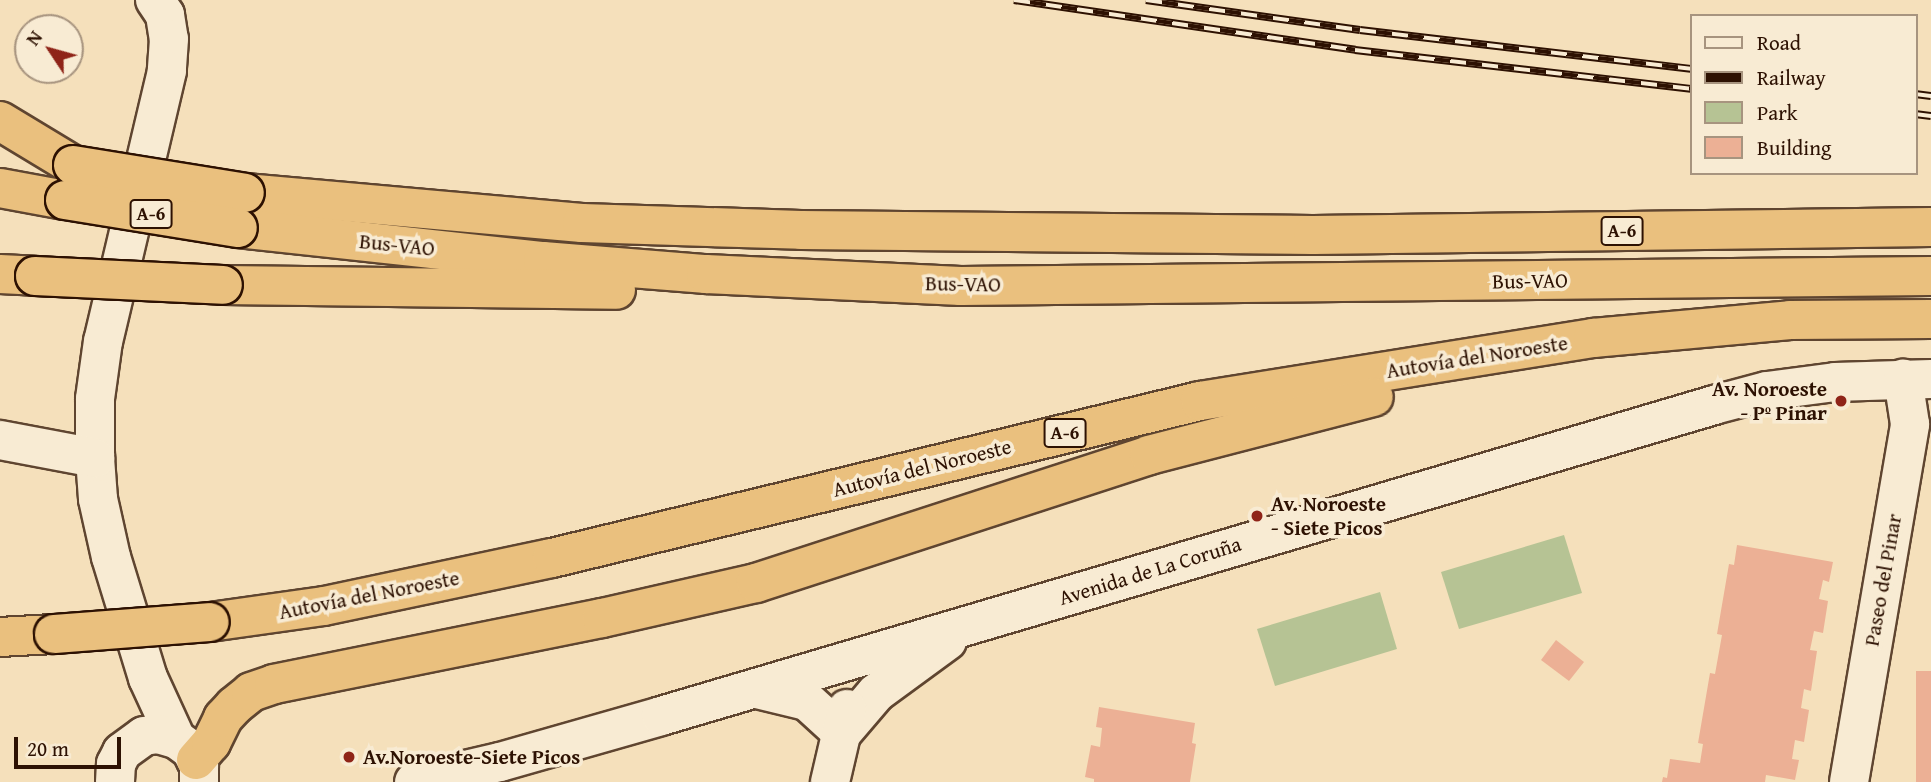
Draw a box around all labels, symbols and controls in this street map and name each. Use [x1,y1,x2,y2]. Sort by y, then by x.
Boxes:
north arrow [14,14,84,84]
legend [1689,14,1917,175]
text: N [19,24,49,51]
text: Road [1757,27,1801,58]
text: Railway [1757,62,1826,93]
text: Park [1757,97,1798,128]
text: Building [1757,132,1831,163]
road number: A-6 [128,198,174,230]
road number: A-6 [1599,216,1645,246]
street label: Bus-VAO [358,229,436,261]
street label: Bus-VAO [1492,268,1568,294]
street label: Bus-VAO [925,271,1001,297]
street label: Autovía del Noroeste [1385,330,1569,384]
place label: Av. Noroeste - Pº Pinar [1712,376,1827,426]
marker: Av. Noroeste - Pº Pinar [1833,393,1849,409]
road number: A-6 [1042,418,1088,448]
street label: Autovía del Noroeste [830,434,1014,502]
place label: Av. Noroeste - Siete Picos [1271,491,1386,541]
marker: Av. Noroeste - Siete Picos [1249,508,1265,524]
street label: Paseo del Pinar [1859,512,1907,648]
street label: Avenida de La Coruña [1056,531,1244,611]
street label: Autovía del Noroeste [277,565,461,625]
scale bar [18,722,124,766]
text: 20 m [27,733,69,764]
place label: Av.Noroeste-Siete Picos [363,744,580,770]
marker: Av.Noroeste-Siete Picos [341,749,357,765]

